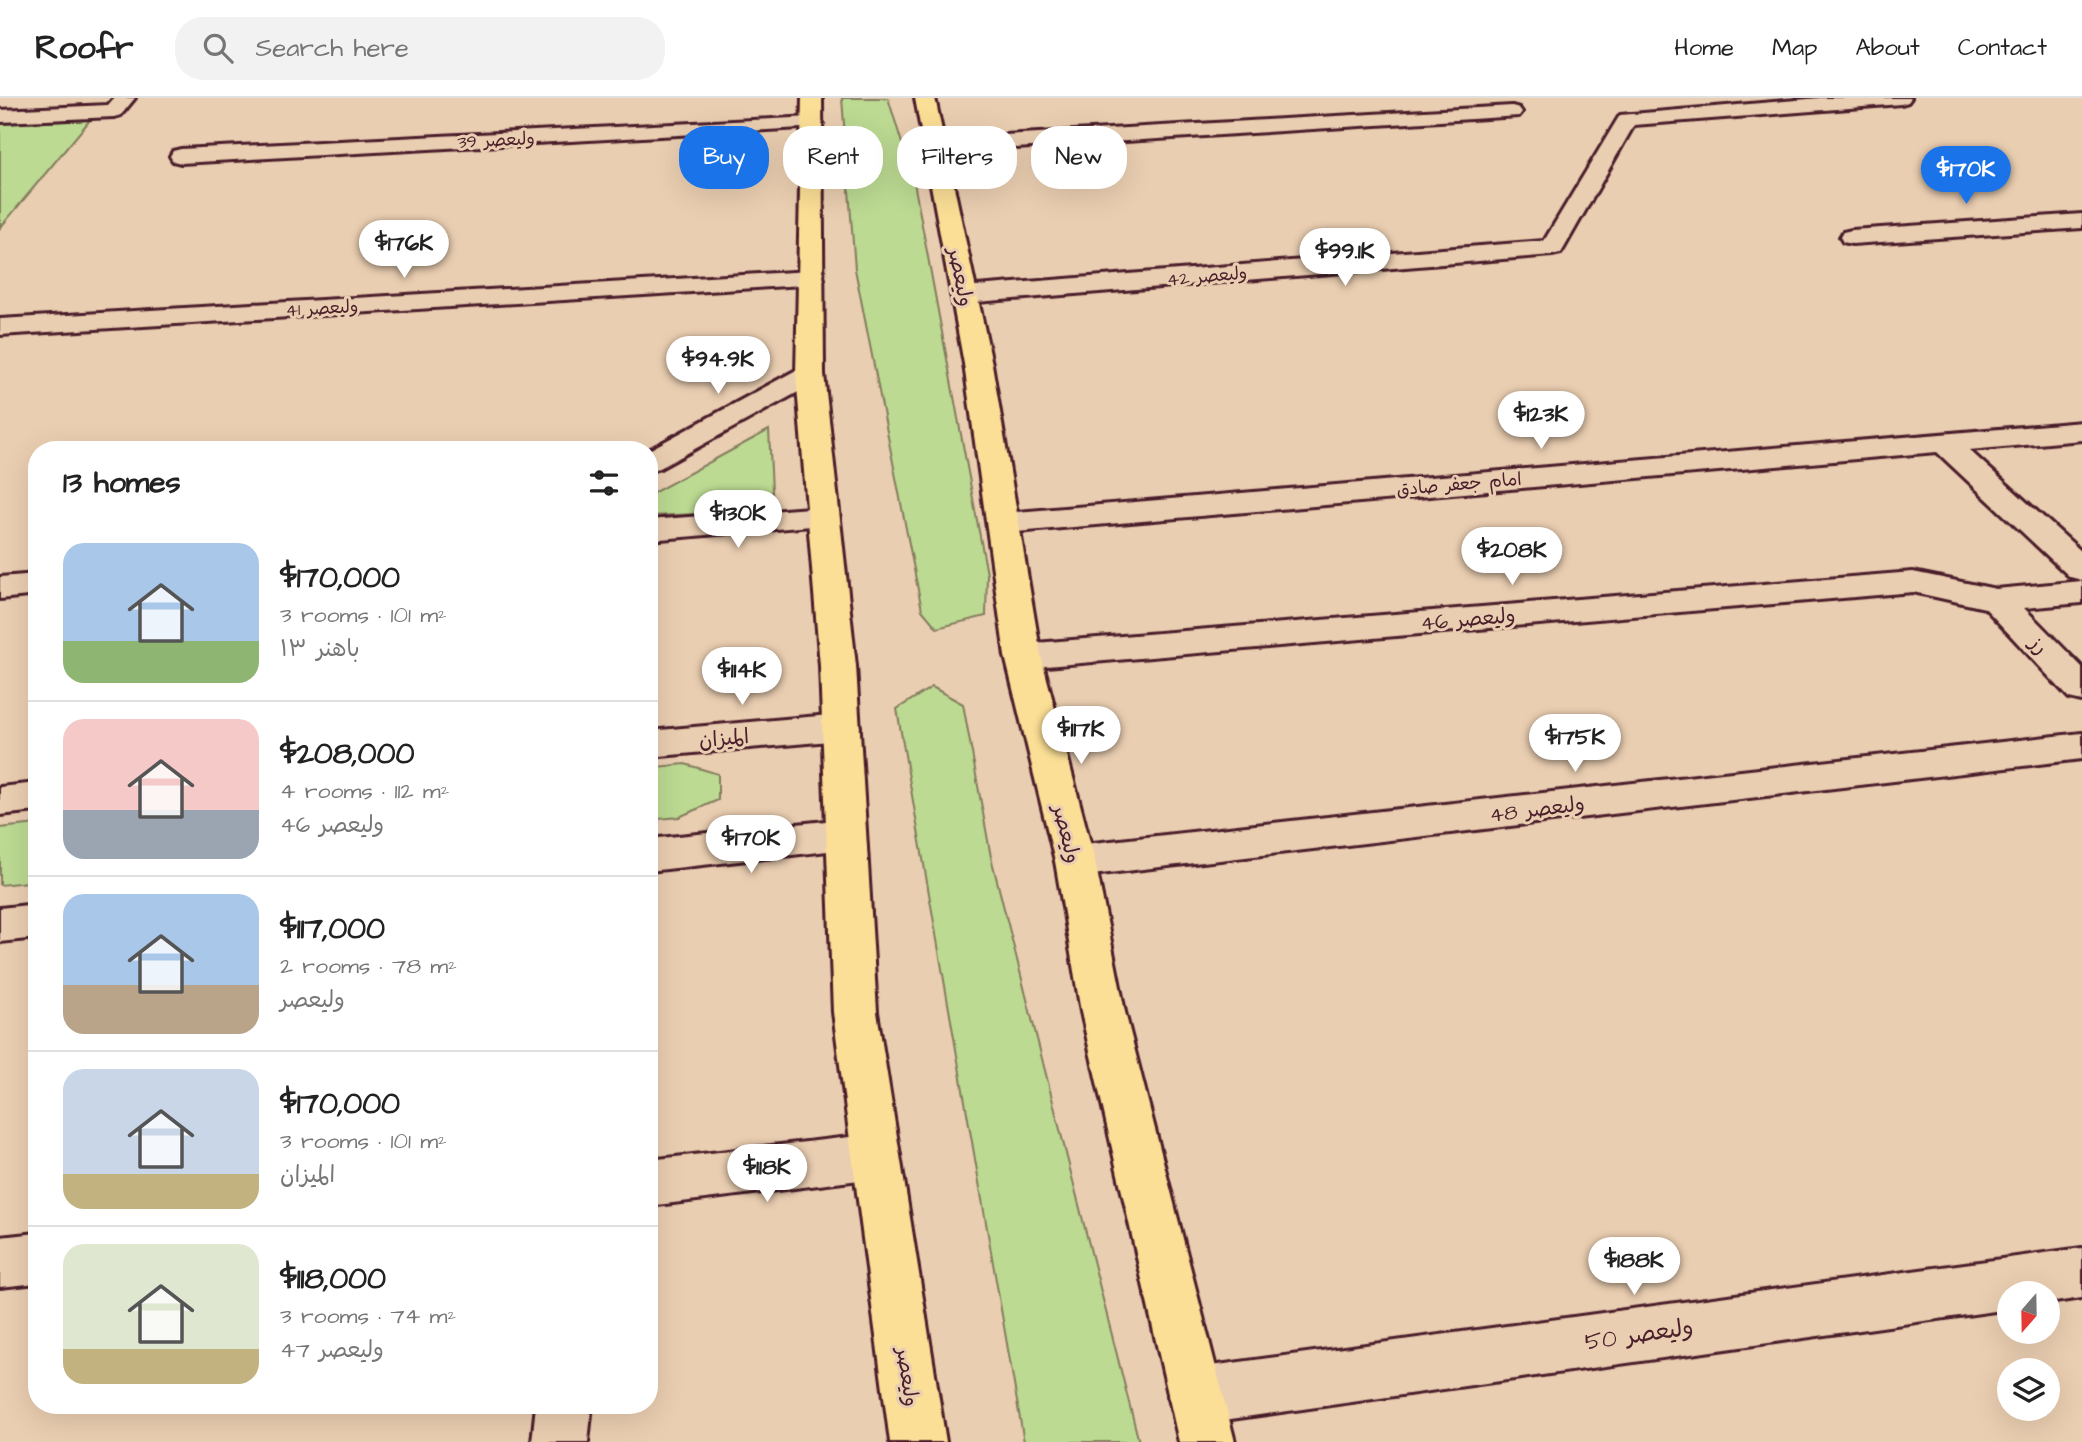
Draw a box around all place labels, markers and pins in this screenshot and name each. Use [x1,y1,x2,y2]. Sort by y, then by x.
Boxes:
pin: $170K [1917,146,2015,206]
pin: $176K [355,220,453,280]
pin: $99.1K [1288,228,1402,288]
pin: $94.9K [661,336,775,396]
pin: $123K [1492,392,1590,451]
pin: $130K [689,490,787,550]
pin: $208K [1463,528,1561,587]
pin: $114K [693,648,791,707]
pin: $117K [1032,706,1130,766]
pin: $175K [1526,714,1624,774]
pin: $170K [702,816,800,875]
pin: $118K [718,1144,816,1204]
pin: $188K [1585,1238,1683,1297]

